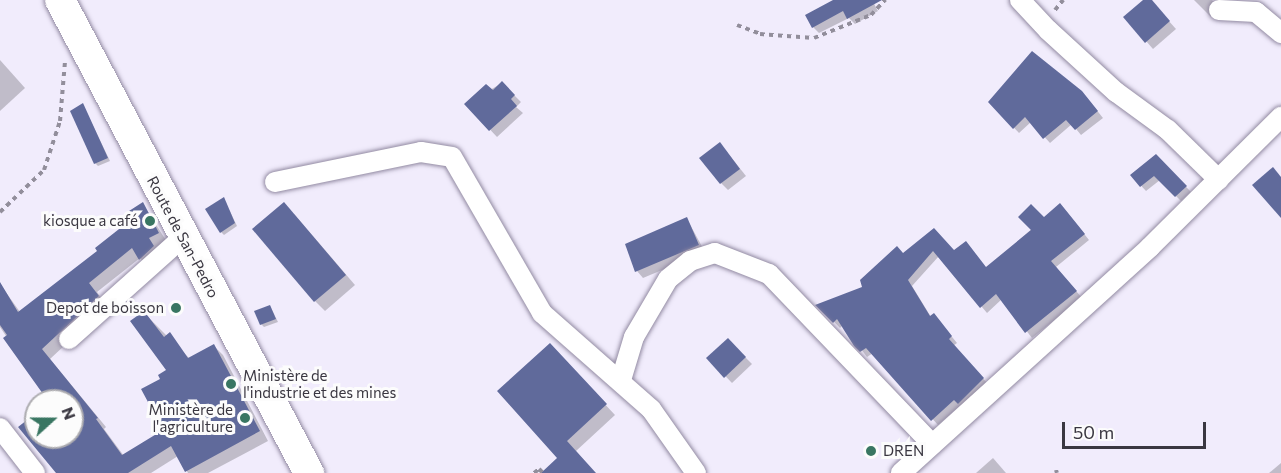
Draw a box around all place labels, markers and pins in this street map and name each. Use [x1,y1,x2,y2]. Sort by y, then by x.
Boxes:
place label: kiosque a café [43,212,138,230]
marker: kiosque a café [143,214,157,228]
place label: Depot de boisson [46,299,164,317]
marker: Depot de boisson [169,301,183,315]
place label: Ministère de l'industrie et des mines [243,366,396,401]
marker: Ministère de l'industrie et des mines [224,377,238,391]
place label: Ministère de l'agriculture [149,400,233,435]
marker: Ministère de l'agriculture [238,411,252,425]
place label: DREN [883,442,924,460]
marker: DREN [864,444,878,458]

